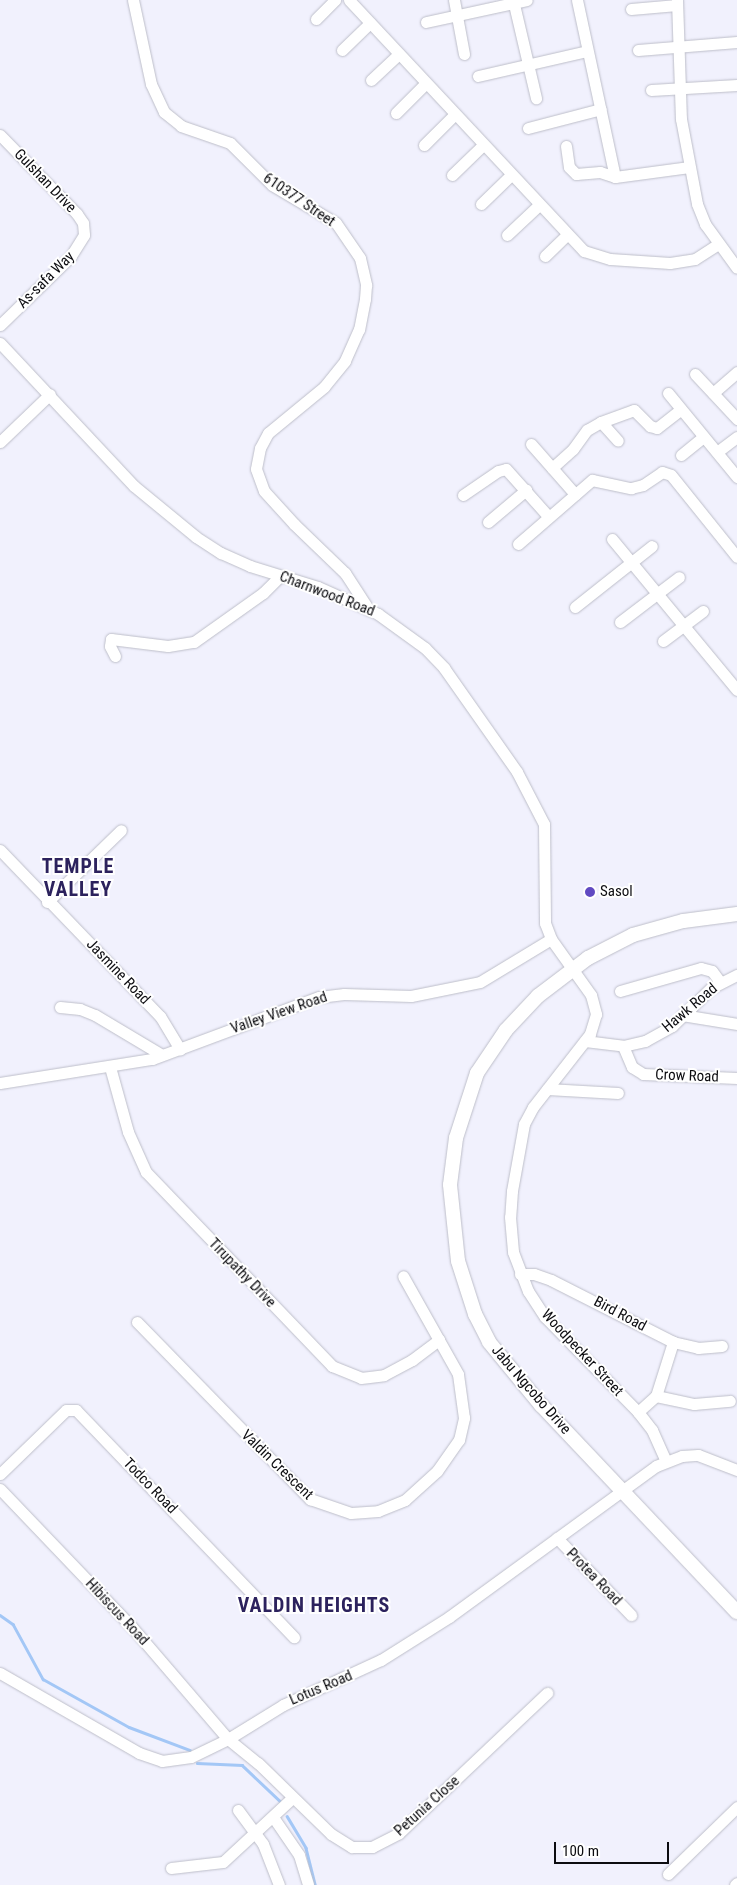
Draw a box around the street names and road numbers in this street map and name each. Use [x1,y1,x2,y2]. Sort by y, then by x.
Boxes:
street label: Gulshan Drive [10,145,80,217]
street label: 610377 Street [260,169,338,231]
street label: As-safa Way [14,248,78,312]
street label: Charnwood Road [277,568,377,620]
street label: Jasmine Road [82,936,154,1008]
street label: Hawk Road [659,980,721,1036]
street label: Valley View Road [228,988,330,1038]
street label: Crow Road [655,1066,719,1086]
street label: Tirupathy Drive [205,1235,279,1311]
street label: Bird Road [591,1293,649,1335]
street label: Woodpecker Street [537,1306,627,1400]
street label: Jabu Ngcobo Drive [487,1342,575,1438]
street label: Valdin Crescent [237,1426,317,1504]
street label: Todco Road [119,1455,181,1517]
street label: Protea Road [562,1545,626,1609]
street label: Hibiscus Road [81,1575,153,1649]
street label: Lotus Road [287,1667,355,1709]
street label: Petunia Close [391,1772,463,1840]

